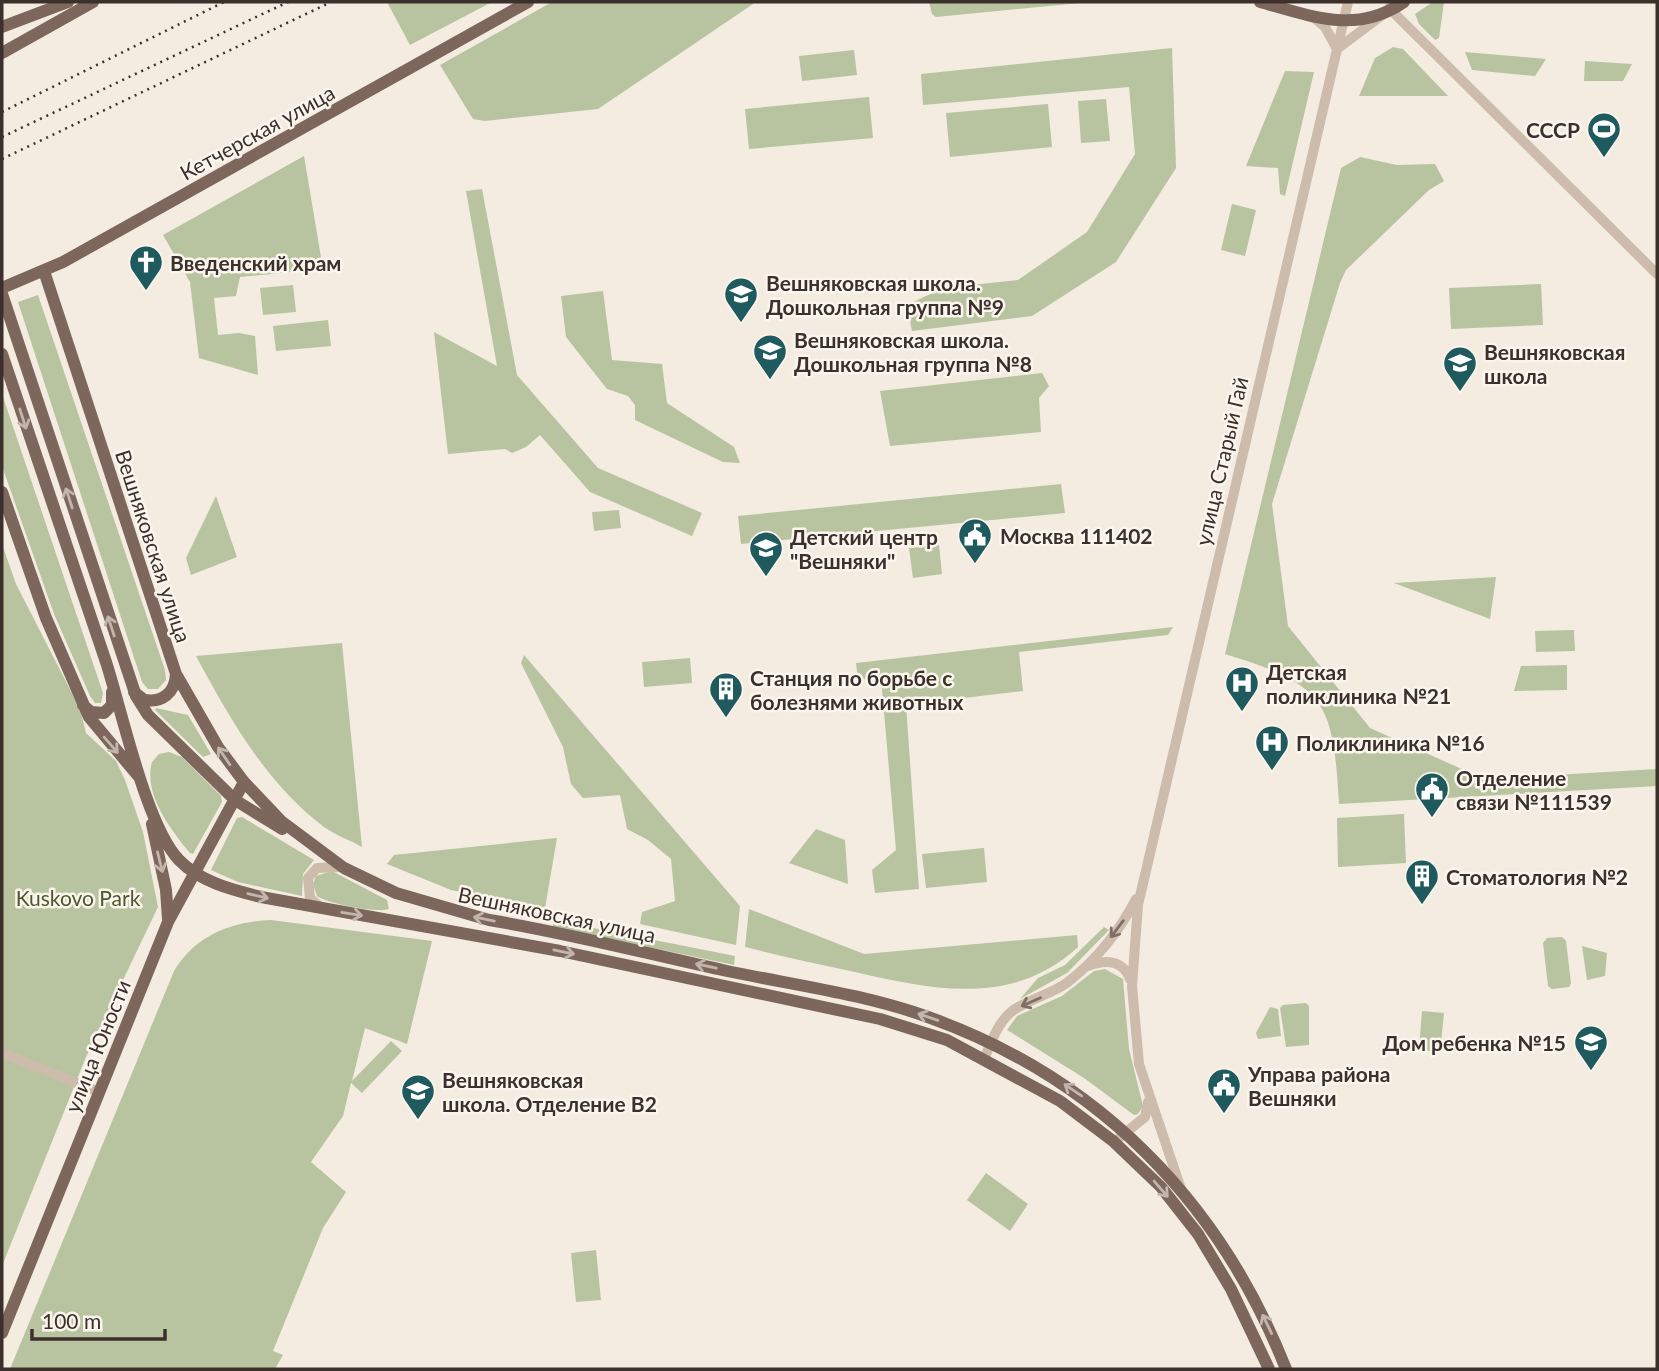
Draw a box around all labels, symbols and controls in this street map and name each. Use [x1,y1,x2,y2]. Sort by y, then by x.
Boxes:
street label: Кетчерская улица [175,79,339,185]
sports icon: СССР [1585,110,1623,159]
place label: СССР [1526,117,1580,142]
church icon: Введенский храм [127,243,165,292]
place label: Введенский храм [170,250,341,275]
place label: Вешняковская школа. Дошкольная группа №9 [766,270,1004,319]
school or university icon: Вешняковская школа. Дошкольная группа №9 [722,275,760,324]
place label: Вешняковская школа. Дошкольная группа №8 [794,327,1032,376]
school or university icon: Вешняковская школа. Дошкольная группа №8 [751,332,789,381]
place label: Вешняковская школа [1484,339,1625,388]
school or university icon: Вешняковская школа [1441,344,1479,393]
street label: улица Старый Гай [1189,374,1253,548]
one-way arrow [18,407,30,429]
street label: Вешняковская улица [111,446,197,646]
one-way arrow [62,488,74,510]
public building icon: Москва 111402 [956,516,994,565]
place label: Москва 111402 [1000,523,1153,548]
place label: Детский центр "Вешняки" [790,524,938,573]
school or university icon: Детский центр "Вешняки" [747,529,785,578]
one-way arrow [104,615,116,637]
place label: Детская поликлиника №21 [1266,659,1451,708]
hospital icon: Детская поликлиника №21 [1223,664,1261,713]
place label: Станция по борьбе с болезнями животных [750,665,963,714]
building icon: Станция по борьбе с болезнями животных [707,670,745,719]
hospital icon: Поликлиника №16 [1253,723,1291,772]
place label: Поликлиника №16 [1296,730,1485,755]
one-way arrow [103,736,119,754]
one-way arrow [216,747,231,766]
place label: Отделение связи №111539 [1456,765,1612,814]
public building icon: Отделение связи №111539 [1413,770,1451,819]
one-way arrow [154,850,167,873]
building icon: Стоматология №2 [1403,857,1441,906]
place label: Стоматология №2 [1446,864,1628,889]
street label: Вешняковская улица [456,881,658,947]
park label: Kuskovo Park [16,885,141,910]
one-way arrow [247,890,269,903]
one-way arrow [340,908,363,921]
one-way arrow [473,912,496,925]
one-way arrow [1110,919,1124,938]
one-way arrow [552,946,575,960]
one-way arrow [695,959,718,973]
street label: улица Юности [59,976,135,1116]
one-way arrow [1021,996,1042,1009]
one-way arrow [917,1010,939,1023]
school or university icon: Дом ребенка №15 [1572,1023,1610,1072]
place label: Дом ребенка №15 [1382,1030,1566,1055]
place label: Управа района Вешняки [1247,1061,1390,1110]
public building icon: Управа района Вешняки [1205,1066,1243,1115]
place label: Вешняковская школа. Отделение В2 [442,1067,657,1116]
school or university icon: Вешняковская школа. Отделение В2 [399,1072,437,1121]
one-way arrow [1064,1083,1083,1097]
one-way arrow [1153,1180,1169,1198]
scale bar [32,1298,164,1342]
text: 100 m [42,1308,101,1333]
one-way arrow [1260,1314,1273,1335]

